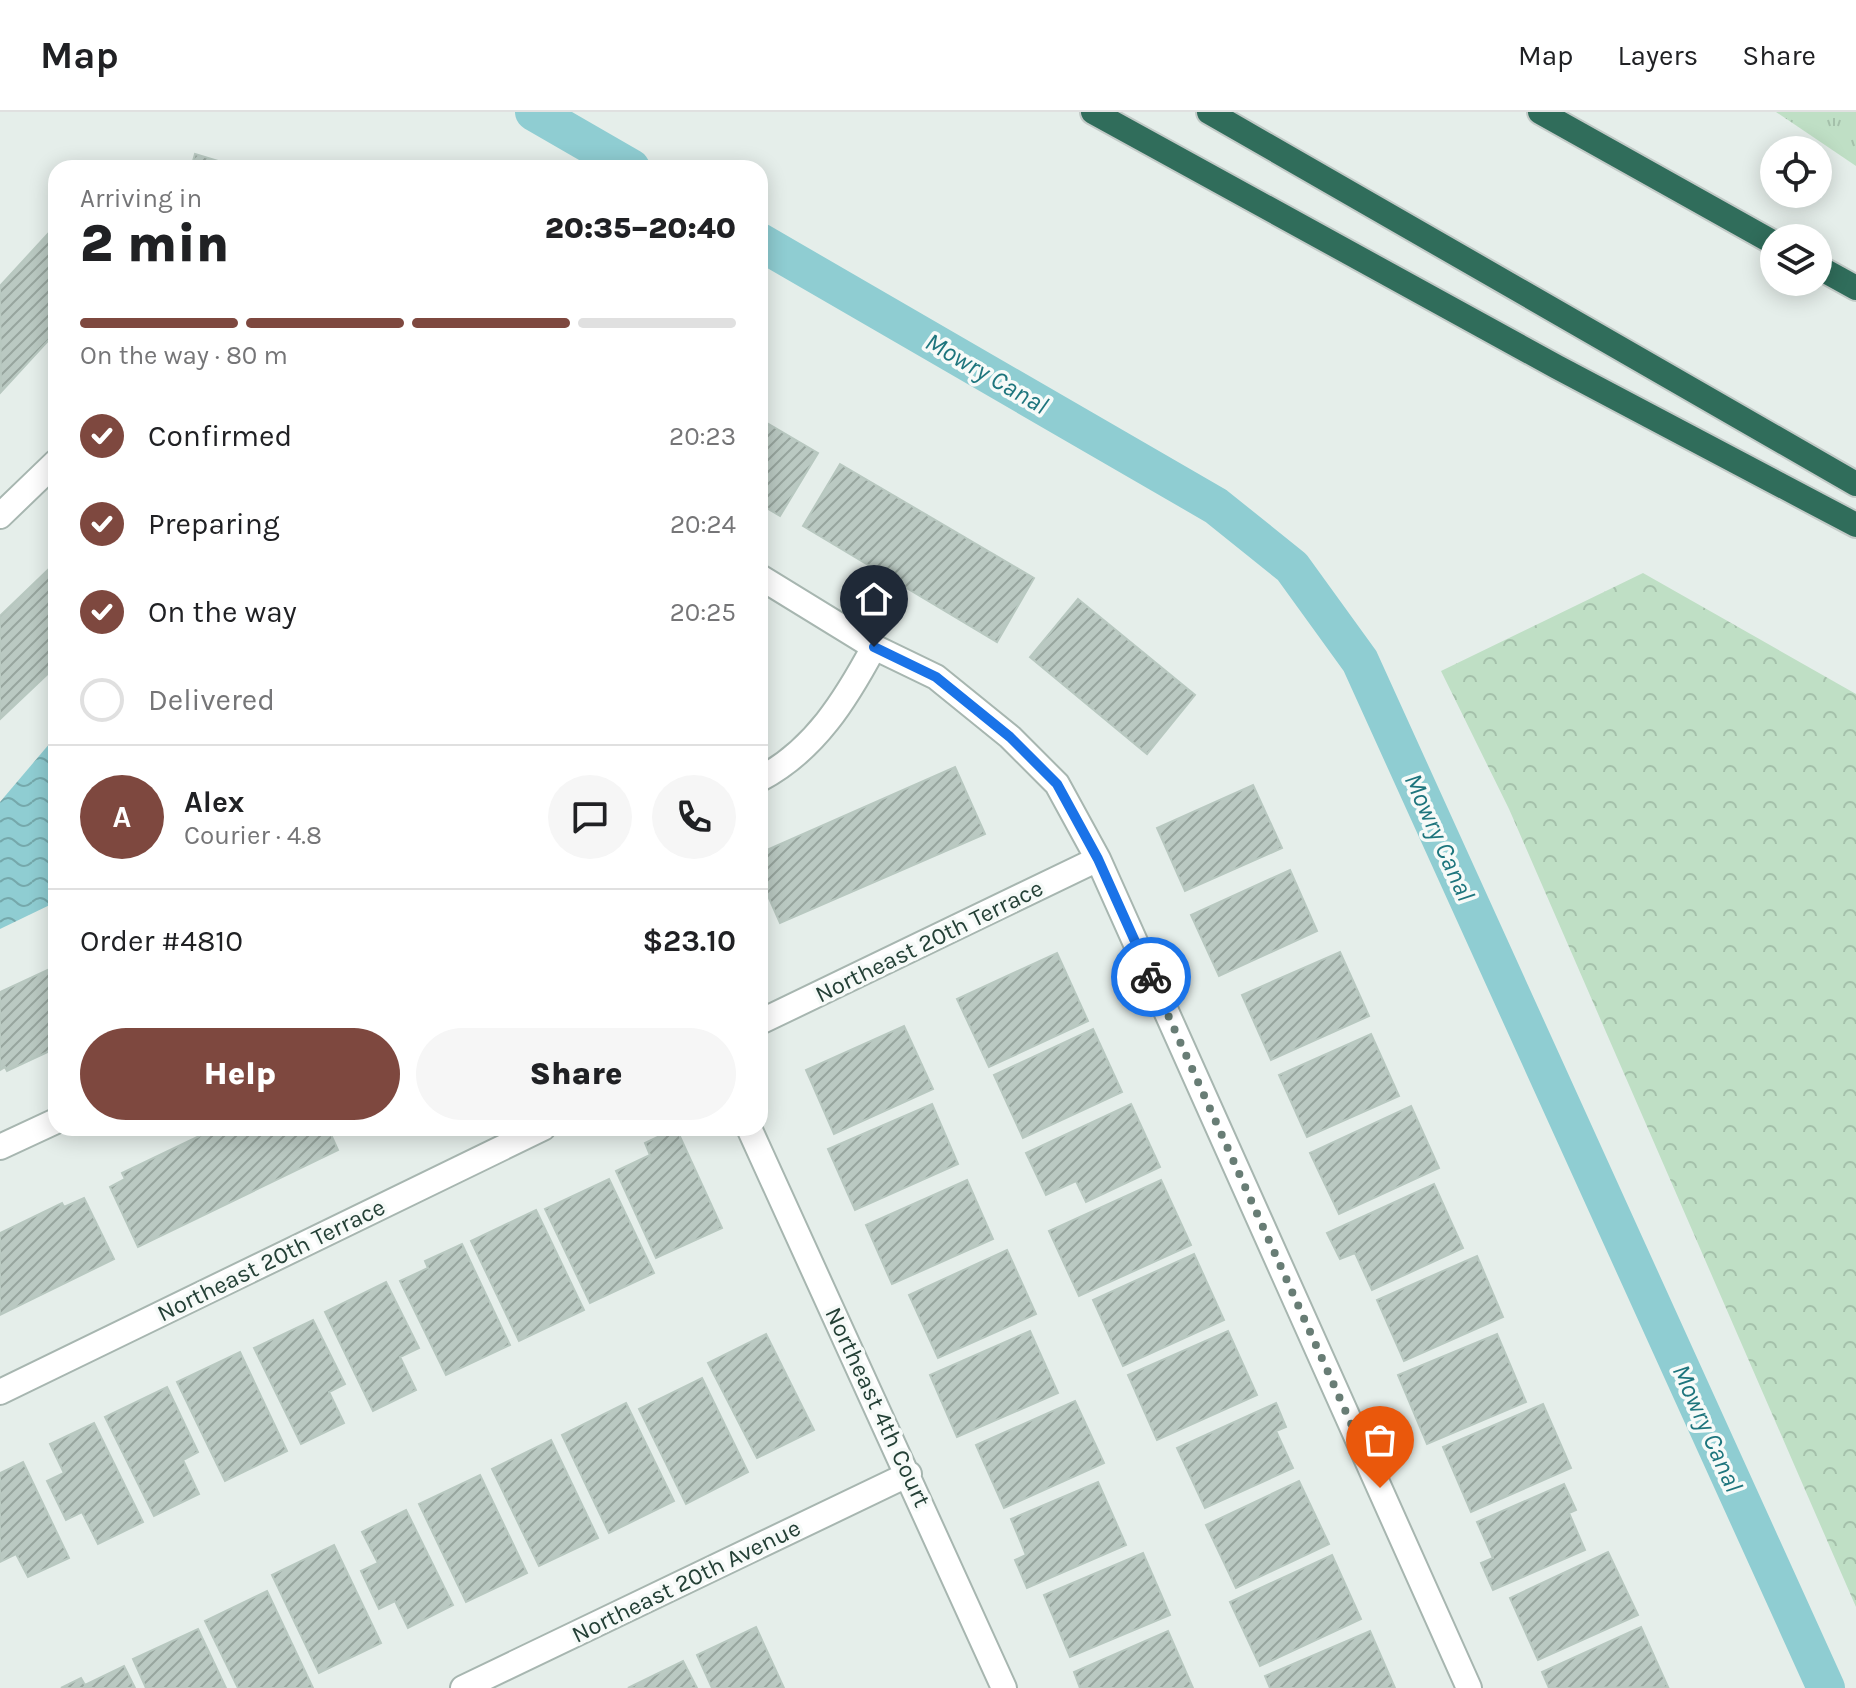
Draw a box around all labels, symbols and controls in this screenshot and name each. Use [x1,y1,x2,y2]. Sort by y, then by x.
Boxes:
text: Map [40,33,119,78]
text: Map [1518,39,1573,72]
text: Layers [1617,39,1698,72]
text: Share [1742,39,1816,72]
map controls [1760,136,1832,296]
button: locate [1760,136,1832,208]
text: Arriving in [80,183,202,214]
text: 20:35–20:40 [545,210,736,246]
text: 2 min [80,213,229,274]
button: layers [1760,224,1832,296]
water label: Mowry Canal [920,326,1054,421]
text: On the way · 80 m [80,340,288,371]
icon: check [80,414,124,458]
text: Confirmed [148,418,292,454]
text: 20:23 [669,421,736,452]
icon: check [80,502,124,546]
text: Preparing [148,506,280,542]
text: 20:24 [670,509,736,540]
pin [840,565,908,647]
icon: home [852,577,896,621]
icon: check [80,590,124,634]
text: On the way [148,594,297,630]
text: 20:25 [670,597,736,628]
text: Delivered [148,682,275,718]
water label: Mowry Canal [1398,768,1481,906]
button: chat [548,775,632,859]
button: phone [652,775,736,859]
text: Alex [184,784,244,820]
text: A [113,799,131,835]
text: Courier · 4.8 [184,820,322,851]
street label: Northeast 20th Terrace [811,874,1047,1008]
text: Order #4810 [80,923,243,959]
text: $23.10 [642,923,736,959]
courier [1111,937,1191,1017]
icon: bike [1129,955,1173,999]
button: Help [80,1028,400,1120]
button: Share [416,1028,736,1120]
street label: Northeast 20th Terrace [153,1193,389,1327]
street label: Northeast 4th Court [819,1303,937,1511]
water label: Mowry Canal [1666,1359,1749,1497]
pin [1346,1406,1414,1488]
icon: bag [1358,1418,1402,1462]
street label: Northeast 20th Avenue [567,1513,805,1649]

